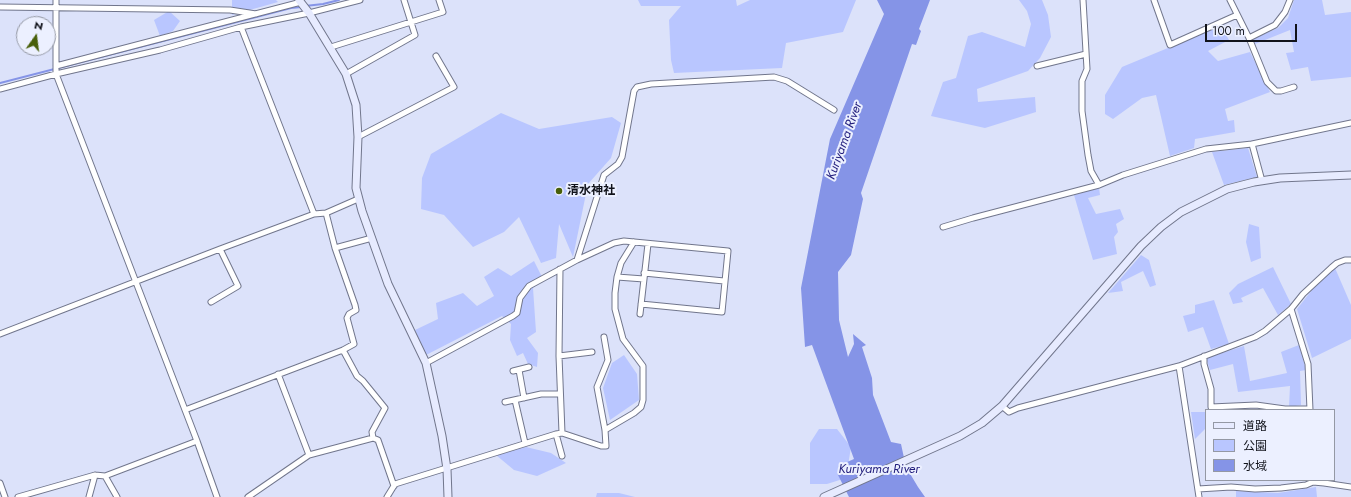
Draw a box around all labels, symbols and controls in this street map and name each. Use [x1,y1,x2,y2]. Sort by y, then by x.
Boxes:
north arrow [16,16,56,56]
scale bar [1207,16,1299,42]
text: N [32,17,45,34]
text: 100 m [1212,22,1245,40]
water label: Kuriyama River [824,100,866,182]
place label: 清水神社 [567,184,615,198]
marker: 清水神社 [554,186,564,196]
legend [1205,409,1335,481]
text: 道路 [1243,417,1267,435]
text: 公園 [1243,437,1267,455]
text: 水域 [1243,457,1267,475]
water label: Kuriyama River [838,462,920,478]

